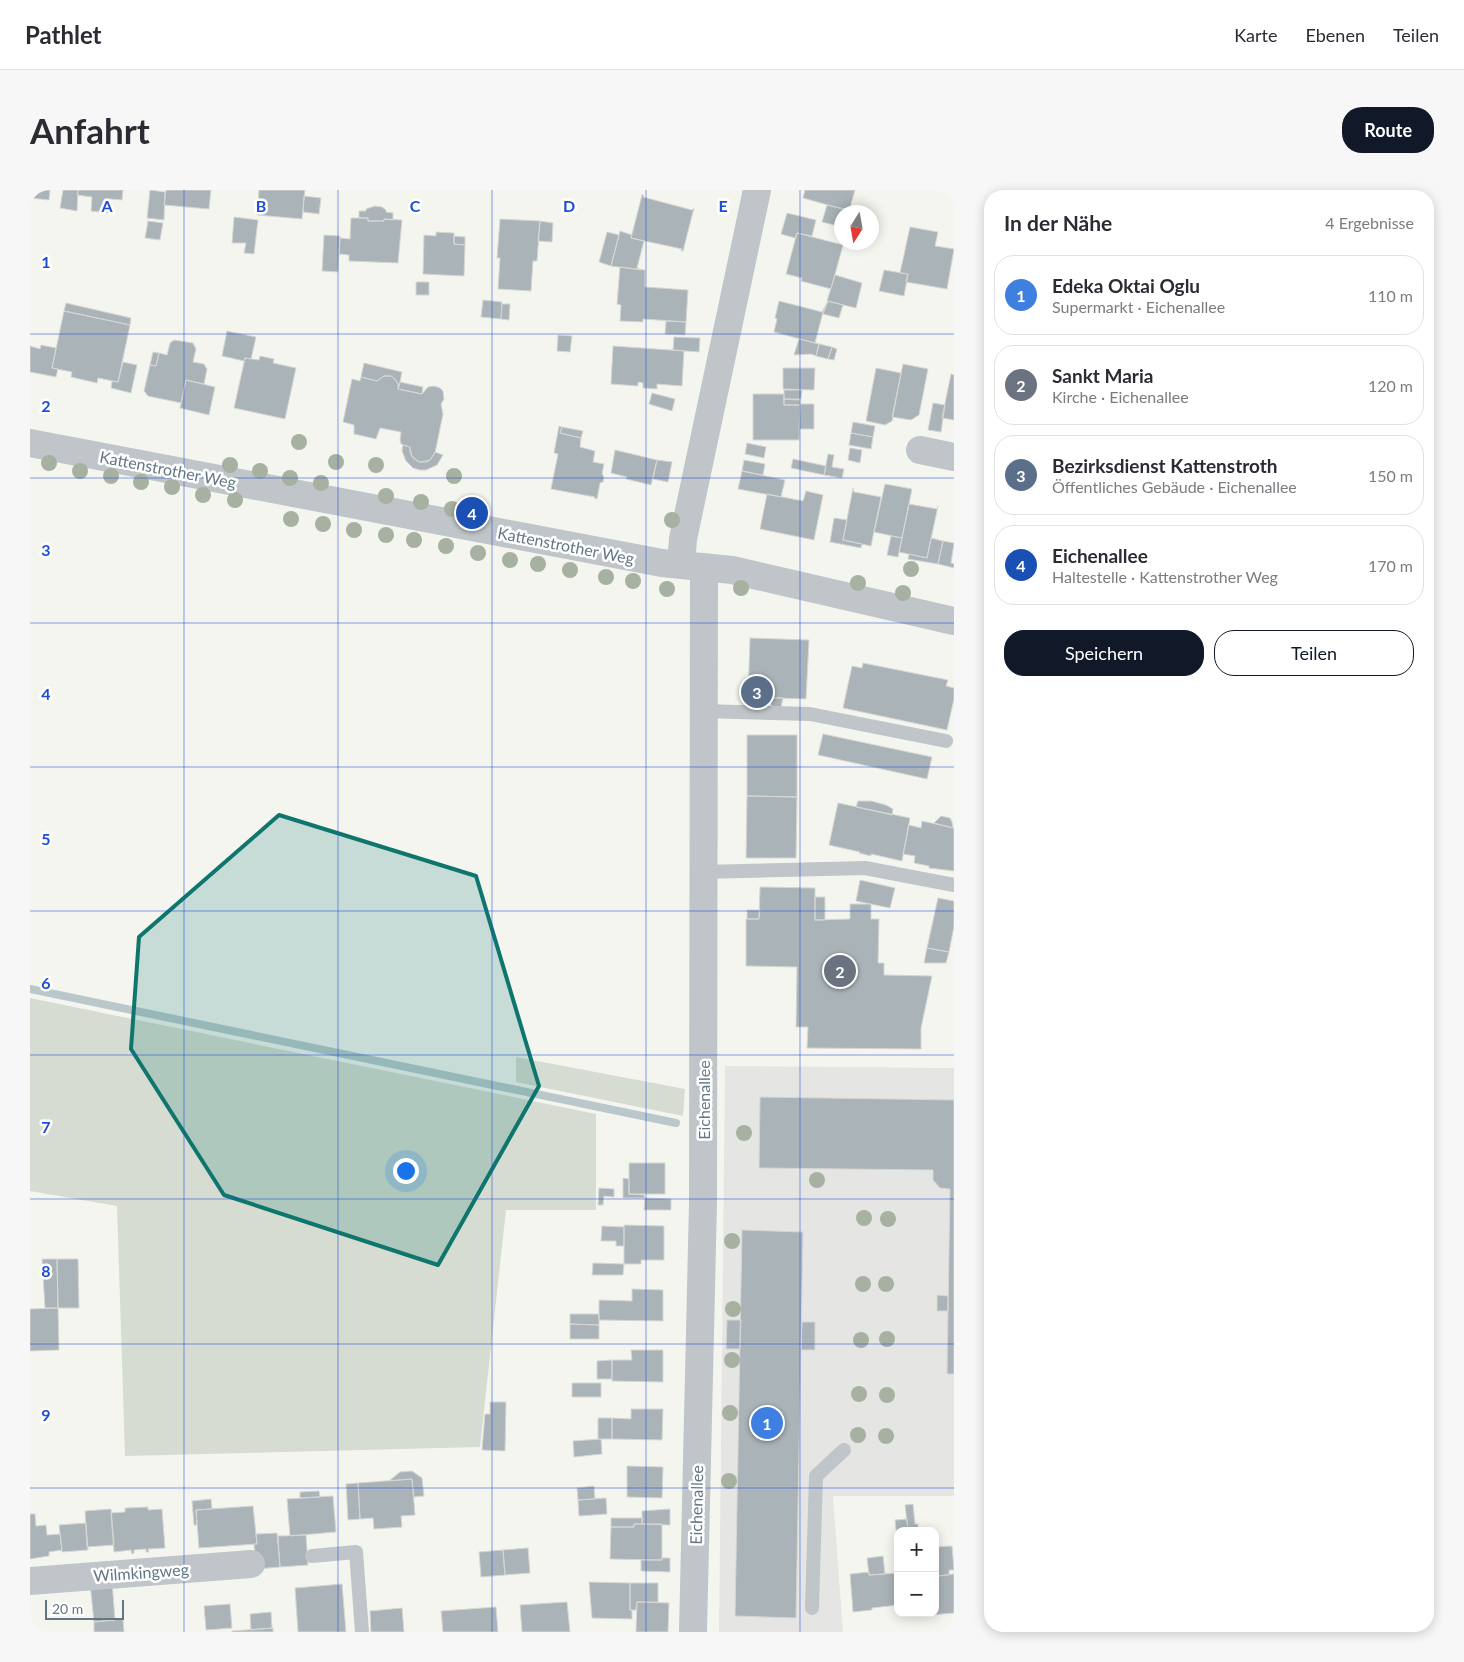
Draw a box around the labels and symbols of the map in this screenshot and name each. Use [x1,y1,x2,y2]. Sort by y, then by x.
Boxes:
text: A [100,196,113,215]
text: B [256,196,266,215]
text: C [410,196,421,215]
text: D [563,196,575,215]
text: E [718,196,728,215]
north arrow [834,205,879,250]
text: 1 [41,252,51,271]
text: 2 [41,396,51,415]
street label: Kattenstrother Weg [98,446,238,492]
pin: 4 [456,494,488,532]
street label: Kattenstrother Weg [496,522,636,568]
text: 3 [41,540,51,559]
pin: 3 [741,673,773,711]
text: 4 [41,684,51,703]
text: 5 [41,829,51,848]
pin: 2 [824,952,856,990]
text: 6 [41,973,51,992]
street label: Eichenallee [694,1060,713,1140]
text: 7 [41,1117,51,1136]
your location [393,1158,419,1184]
text: 8 [41,1261,51,1280]
pin: 1 [751,1404,783,1442]
text: 9 [41,1405,51,1424]
street label: Eichenallee [686,1465,706,1545]
street label: Wilmkingweg [93,1559,189,1585]
scale bar [45,1597,124,1620]

